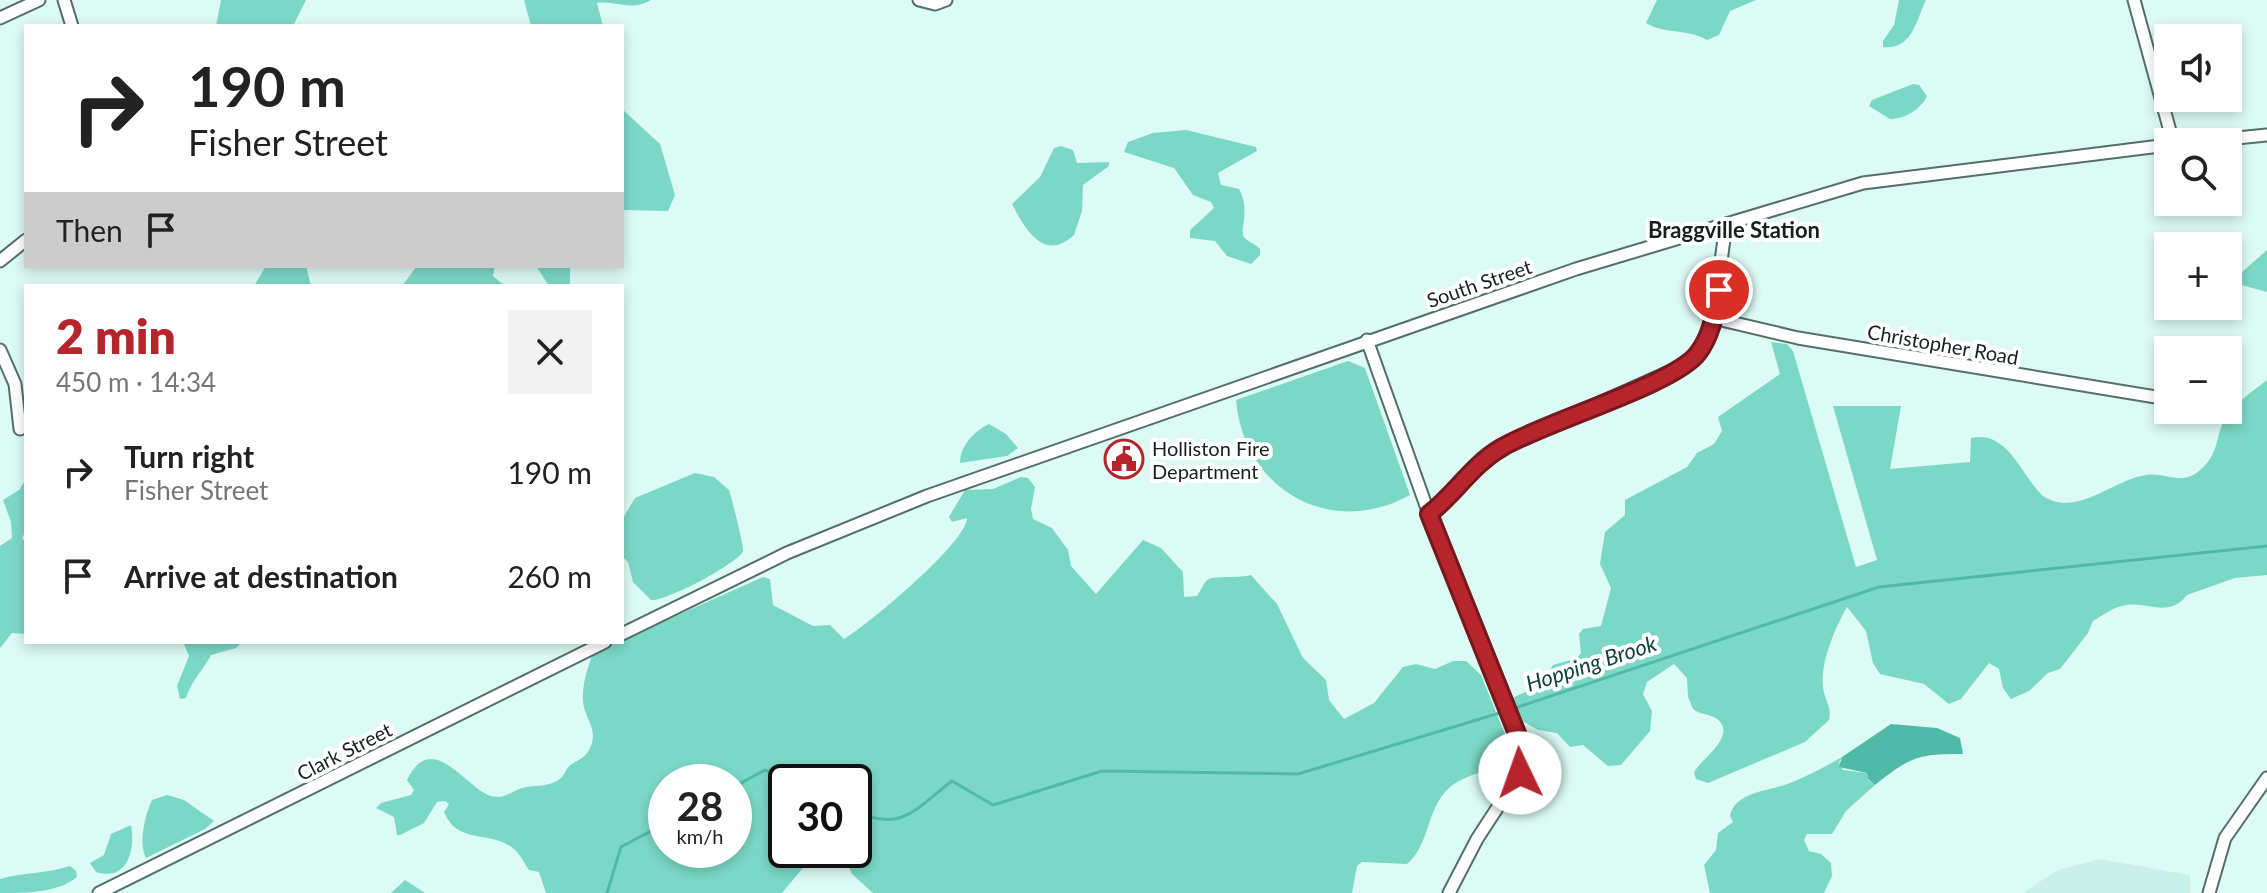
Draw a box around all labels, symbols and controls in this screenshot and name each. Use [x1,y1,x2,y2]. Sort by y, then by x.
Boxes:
map controls [2154,24,2242,424]
button: sound [2154,24,2242,112]
text: 190 m [188,52,346,119]
icon: right [56,56,160,160]
text: Fisher Street [188,120,388,164]
button: search [2154,128,2242,216]
icon: arrive [139,208,183,252]
text: Then [56,212,123,248]
district label: Braggville Station [1648,216,1820,243]
button: + [2154,232,2242,320]
street label: South Street [1423,254,1535,312]
pin [1685,256,1753,324]
icon: arrive [1697,268,1741,312]
text: 2 min [56,307,176,364]
button: close [508,310,592,394]
street label: Christopher Road [1866,319,2020,369]
button: − [2154,336,2242,424]
text: 450 m · 14:34 [56,366,216,398]
place label: Holliston Fire Department [1152,436,1269,483]
text: Turn right [124,438,254,474]
public building icon: Holliston Fire Department [1103,438,1145,480]
icon: right [56,450,100,494]
text: 190 m [507,454,592,490]
text: Fisher Street [124,474,268,506]
icon: arrive [56,554,100,598]
text: Arrive at destination [124,558,398,594]
text: 260 m [507,558,592,594]
water label: Hopping Brook [1522,629,1660,697]
street label: Clark Street [293,717,395,785]
position arrow [1478,731,1562,815]
speed limit sign: 30 [768,764,872,868]
text: 28 [677,782,723,830]
text: km/h [677,824,723,848]

